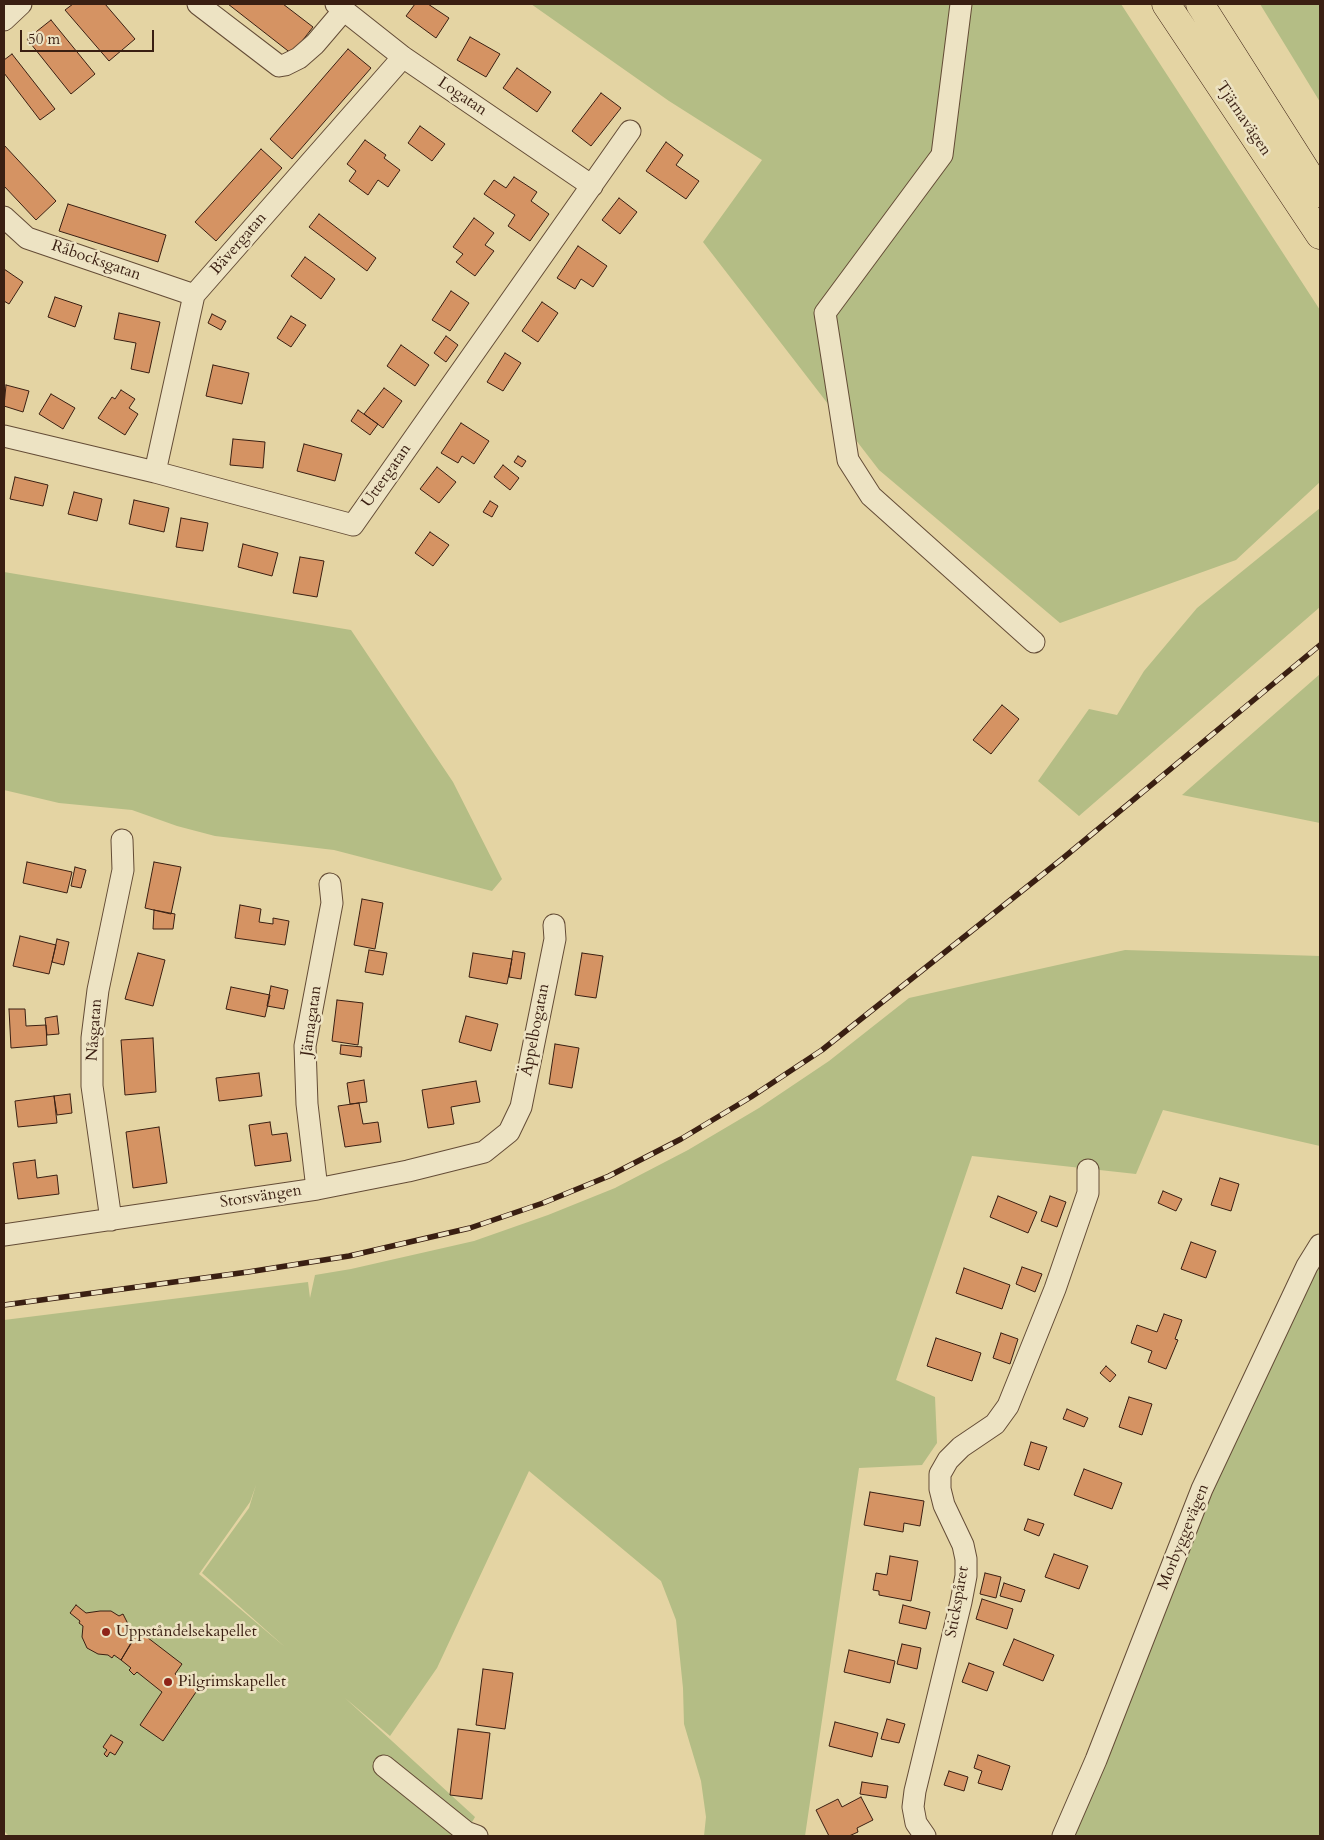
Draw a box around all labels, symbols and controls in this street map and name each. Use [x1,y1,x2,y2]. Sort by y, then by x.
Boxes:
scale bar [22,20,156,52]
text: 50 m [28,29,60,49]
street label: Logatan [434,74,490,120]
street label: Tjärnavägen [1211,78,1275,160]
street label: Bävergatan [207,209,271,279]
street label: Råbocksgatan [49,237,143,285]
street label: Uttergatan [358,441,416,511]
street label: Äppelbogatan [518,982,554,1078]
street label: Järnagatan [298,984,326,1058]
street label: Nåsgatan [83,998,107,1062]
street label: Storsvängen [219,1181,303,1213]
street label: Morbyggevägen [1154,1481,1214,1593]
street label: Stickspåret [942,1565,974,1639]
place label: Uppståndelsekapellet [116,1622,257,1642]
marker: Uppståndelsekapellet [100,1626,112,1638]
place label: Pilgrimskapellet [178,1672,286,1692]
marker: Pilgrimskapellet [162,1676,174,1688]

